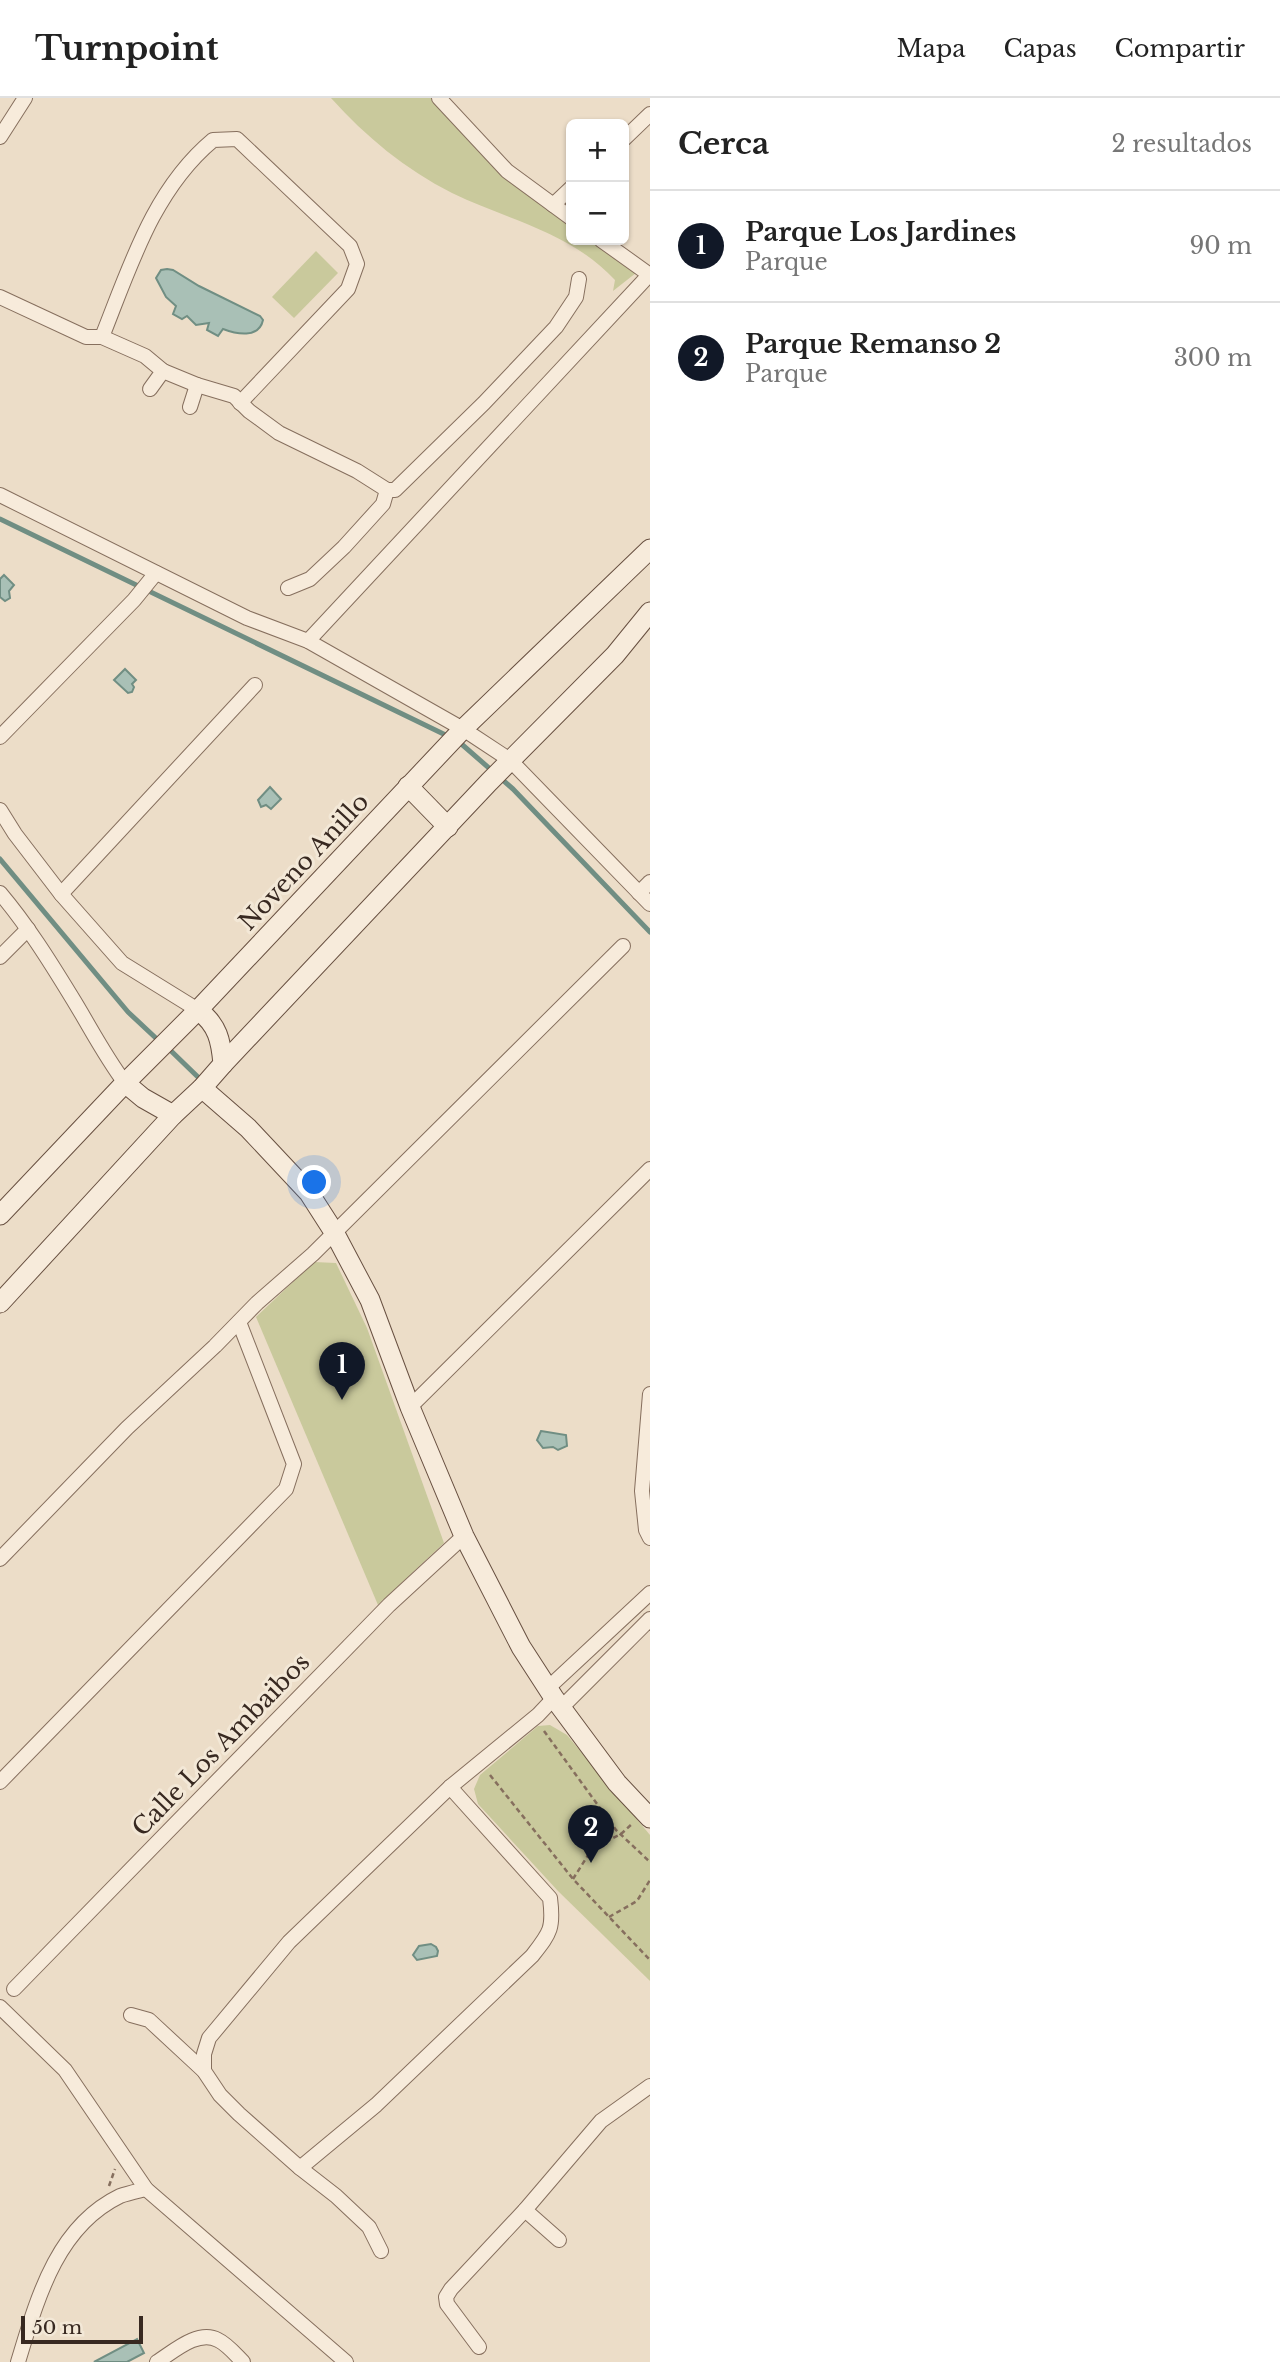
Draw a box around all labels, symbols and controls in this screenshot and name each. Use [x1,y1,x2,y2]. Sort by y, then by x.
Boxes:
text: Turnpoint [35,28,219,69]
text: Mapa [896,34,966,63]
text: Capas [1004,34,1077,63]
text: Compartir [1115,34,1245,63]
map controls [566,119,629,245]
button: + [566,119,629,182]
text: Cerca [678,125,769,162]
text: 2 resultados [1112,130,1252,158]
button: − [566,182,629,245]
text: Parque Los Jardines [745,216,1016,248]
text: 1 [696,232,706,260]
text: 90 m [1190,232,1252,260]
text: Parque [745,248,828,276]
text: Parque Remanso 2 [745,328,1001,360]
text: 2 [694,344,708,372]
text: 300 m [1174,344,1252,372]
text: Parque [745,360,828,388]
street label: Noveno Anillo [233,787,374,936]
your location [297,1165,331,1199]
pin: 1 [319,1342,365,1400]
street label: Calle Los Ambaibos [126,1647,315,1842]
pin: 2 [568,1805,614,1863]
scale bar [21,2313,144,2345]
text: 50 m [32,2316,82,2339]

